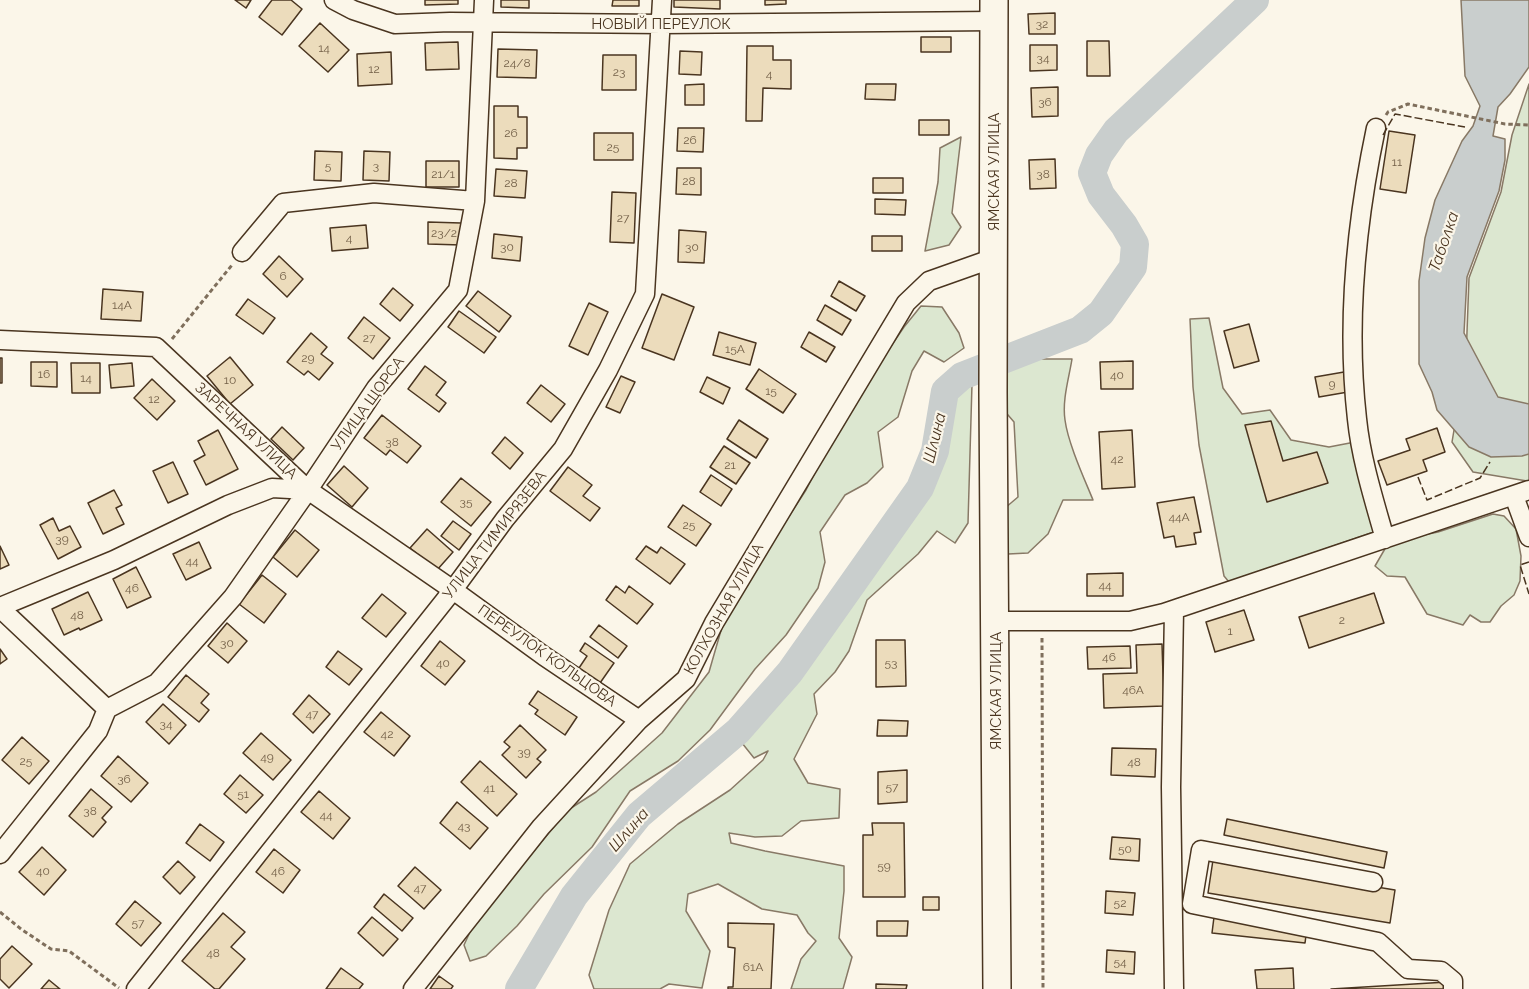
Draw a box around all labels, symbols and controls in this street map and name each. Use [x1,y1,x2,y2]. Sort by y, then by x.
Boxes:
street label: НОВЫЙ ПЕРЕУЛОК [591,15,731,33]
house number: 32 [1036,17,1048,31]
house number: 14 [318,41,330,55]
house number: 34 [1037,51,1049,65]
house number: 24/8 [503,56,531,70]
house number: 12 [368,62,380,76]
house number: 23 [613,65,625,79]
house number: 4 [766,67,772,81]
house number: 36 [1038,95,1052,109]
street label: ЯМСКАЯ УЛИЦА [985,113,1003,231]
house number: 26 [504,126,518,140]
house number: 26 [683,133,697,147]
house number: 25 [607,140,619,154]
house number: 11 [1392,155,1402,169]
house number: 5 [325,159,331,173]
house number: 3 [373,159,379,173]
house number: 21/1 [431,167,455,181]
house number: 38 [1036,167,1050,181]
house number: 28 [682,174,696,188]
house number: 28 [504,176,518,190]
water label: Таболка [1425,209,1463,275]
house number: 27 [617,211,629,225]
house number: 23/2 [431,226,457,240]
house number: 4 [346,231,352,245]
house number: 30 [500,240,514,254]
house number: 30 [685,240,699,254]
house number: 6 [279,269,287,283]
house number: 14А [112,298,132,312]
house number: 27 [363,331,375,345]
house number: 15А [725,342,745,356]
house number: 29 [301,351,315,365]
street label: УЛИЦА ЩОРСА [328,353,408,455]
house number: 16 [38,367,50,381]
house number: 40 [1110,368,1124,382]
house number: 14 [80,371,92,385]
house number: 10 [224,373,236,387]
house number: 9 [1328,377,1336,391]
street label: ЗАРЕЧНАЯ УЛИЦА [191,379,301,483]
house number: 15 [765,384,777,398]
house number: 12 [148,392,160,406]
water label: Шлина [919,411,951,465]
house number: 38 [385,435,399,449]
house number: 42 [1111,452,1123,466]
house number: 21 [724,458,736,472]
street label: УЛИЦА ТИМИРЯЗЕВА [439,467,551,603]
house number: 35 [460,495,472,509]
house number: 44А [1168,510,1190,524]
house number: 25 [683,518,695,532]
house number: 39 [55,532,69,546]
street label: КОЛХОЗНАЯ УЛИЦА [680,540,768,678]
house number: 44 [185,554,199,568]
house number: 44 [1098,578,1112,592]
house number: 46 [125,581,139,595]
street label: ПЕРЕУЛОК КОЛЬЦОВА [474,601,620,711]
house number: 48 [70,608,84,622]
house number: 2 [1339,613,1345,627]
house number: 1 [1227,624,1233,638]
street label: ЯМСКАЯ УЛИЦА [987,632,1005,750]
house number: 30 [220,636,234,650]
house number: 46 [1102,650,1116,664]
house number: 40 [436,656,450,670]
house number: 53 [885,656,897,670]
house number: 46А [1122,683,1144,697]
house number: 47 [306,707,318,721]
house number: 34 [160,717,172,731]
house number: 42 [381,727,393,741]
house number: 39 [517,745,531,759]
house number: 49 [260,750,274,764]
house number: 25 [20,754,32,768]
house number: 48 [1127,755,1141,769]
house number: 36 [117,772,131,786]
house number: 57 [886,780,898,794]
house number: 41 [483,781,495,795]
house number: 51 [237,787,249,801]
house number: 38 [83,804,97,818]
water label: Шлина [605,804,653,856]
house number: 44 [319,808,333,822]
house number: 43 [458,819,470,833]
house number: 50 [1118,842,1132,856]
house number: 59 [877,859,891,873]
house number: 40 [36,864,50,878]
house number: 46 [271,864,285,878]
house number: 47 [414,881,426,895]
house number: 52 [1114,896,1126,910]
house number: 57 [132,916,144,930]
house number: 48 [206,946,220,960]
house number: 54 [1113,955,1127,969]
house number: 61А [743,960,763,974]

